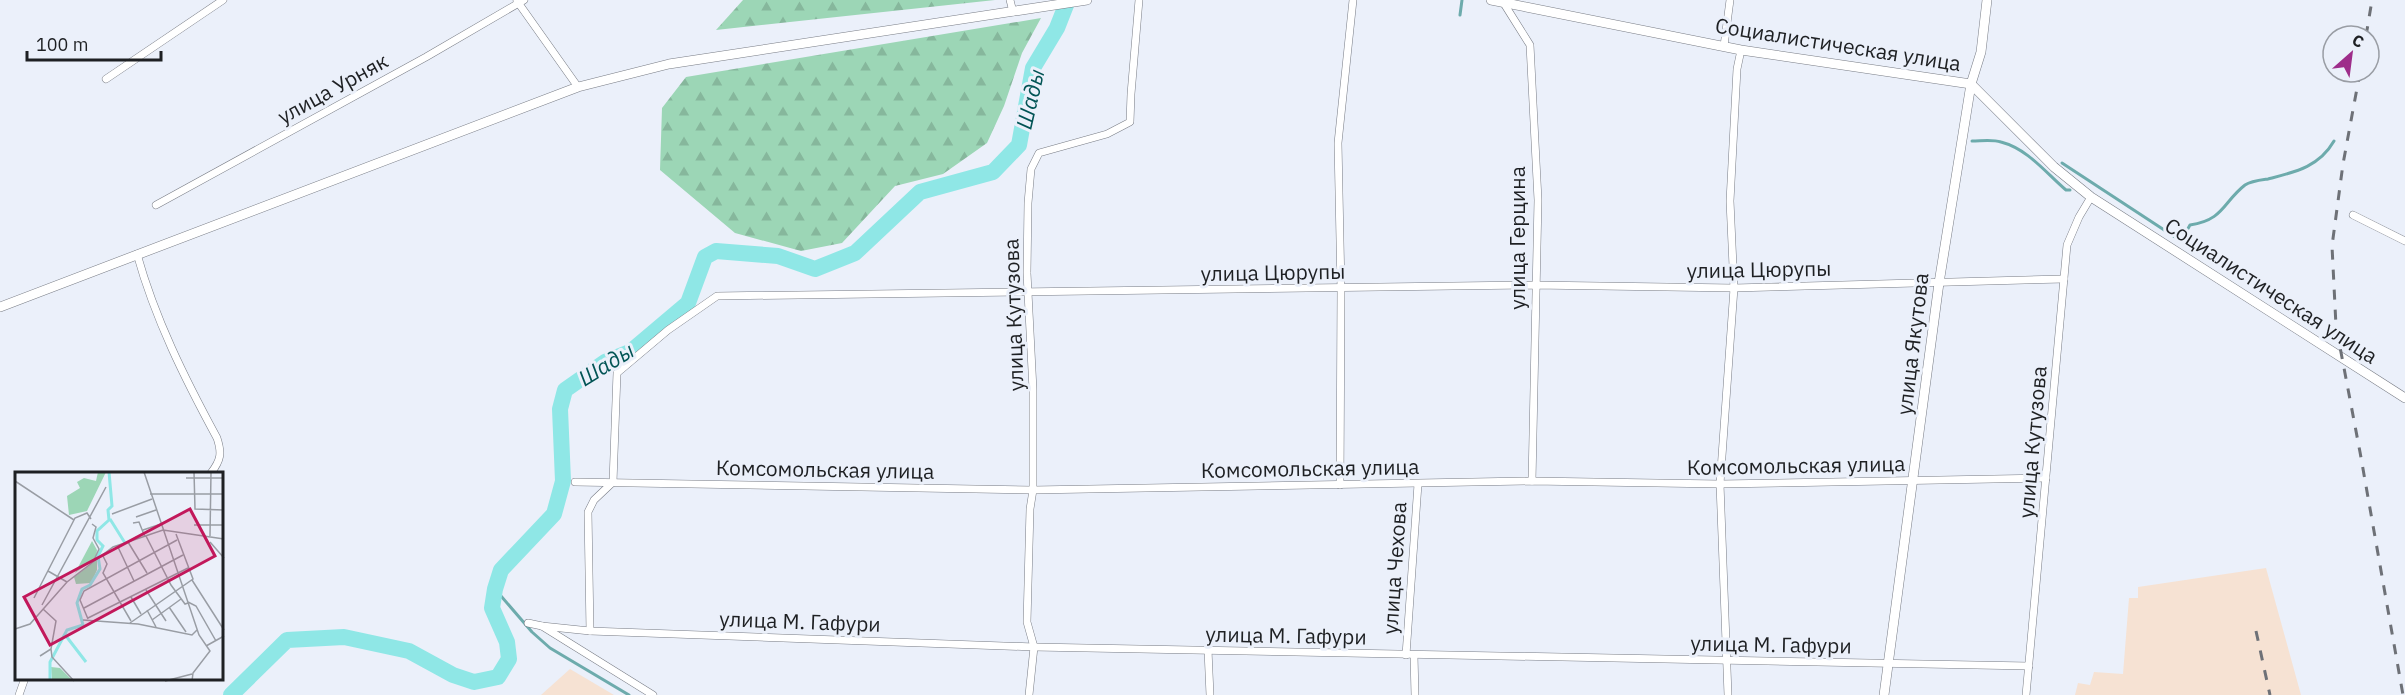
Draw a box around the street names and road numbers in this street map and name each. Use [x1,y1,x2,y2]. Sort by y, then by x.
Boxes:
street label: Социалистическая улица [1713,11,1963,77]
street label: улица Урняк [272,46,393,130]
street label: улица Герцина [1503,166,1531,310]
street label: Социалистическая улица [2160,211,2383,370]
street label: улица Кутузова [996,238,1030,392]
street label: улица Цюрупы [1686,254,1832,284]
street label: улица Цюрупы [1200,257,1346,287]
street label: улица Якутова [1889,271,1935,417]
street label: улица Кутузова [2011,365,2053,519]
street label: Комсомольская улица [1686,449,1905,481]
street label: Комсомольская улица [1200,452,1419,484]
street label: Комсомольская улица [716,453,935,485]
street label: улица Чехова [1375,501,1413,635]
street label: улица М. Гафури [719,604,881,638]
street label: улица М. Гафури [1205,620,1367,650]
street label: улица М. Гафури [1690,629,1852,659]

